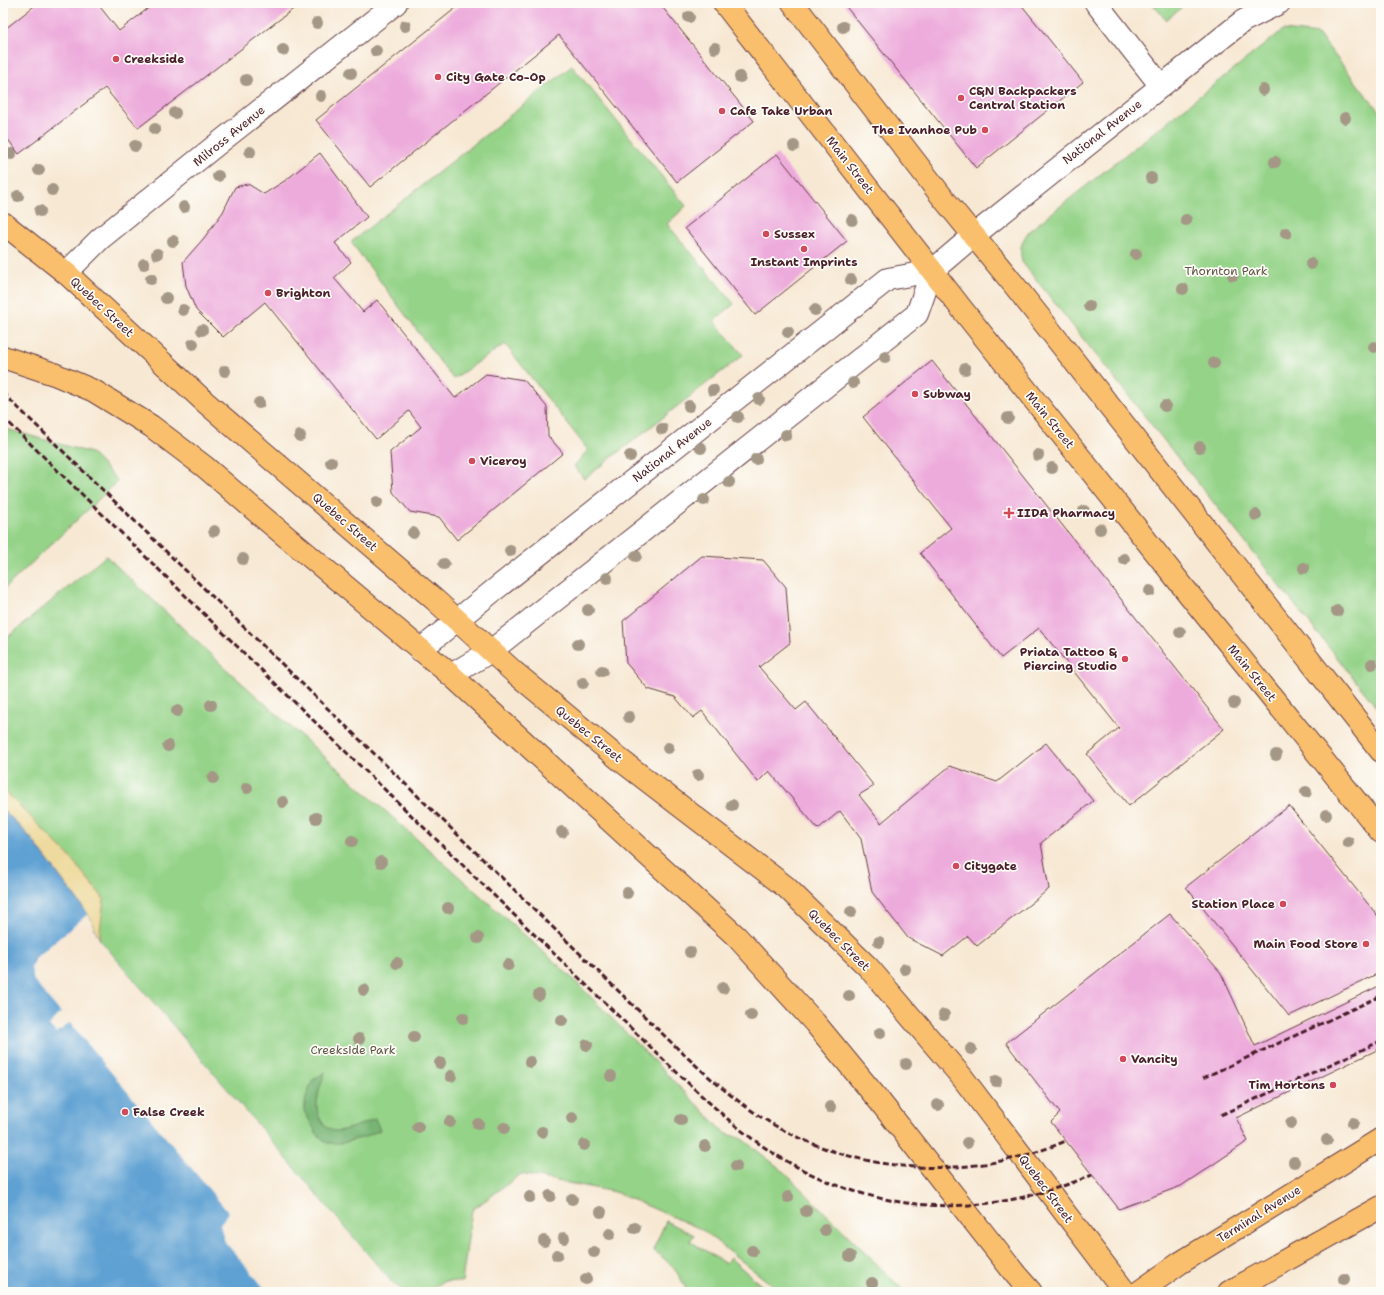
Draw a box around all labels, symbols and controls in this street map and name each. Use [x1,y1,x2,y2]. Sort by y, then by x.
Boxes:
place label: Creekside [124,51,184,67]
marker: Creekside [111,54,121,64]
place label: City Gate Co-Op [446,69,546,85]
marker: City Gate Co-Op [433,72,443,82]
place label: C&N Backpackers Central Station [969,83,1077,113]
marker: C&N Backpackers Central Station [956,93,966,103]
street label: National Avenue [1059,96,1145,168]
street label: Milross Avenue [190,102,269,170]
place label: Cafe Take Urban [730,103,833,119]
marker: Cafe Take Urban [717,106,727,116]
place label: The Ivanhoe Pub [872,122,977,138]
marker: The Ivanhoe Pub [980,125,990,135]
street label: Main Street [822,133,878,197]
place label: Sussex [774,226,815,242]
marker: Sussex [761,229,771,239]
marker: Instant Imprints [799,244,809,254]
place label: Instant Imprints [751,254,857,270]
park label: Thornton Park [1184,263,1268,279]
street label: Quebec Street [67,273,137,341]
place label: Brighton [276,285,330,301]
marker: Brighton [263,288,273,298]
place label: Subway [923,386,971,402]
street label: Main Street [1022,388,1078,452]
marker: Subway [910,389,920,399]
street label: National Avenue [629,414,715,486]
place label: Viceroy [480,453,527,469]
marker: Viceroy [467,456,477,466]
street label: Quebec Street [309,489,381,555]
place label: IIDA Pharmacy [1017,505,1115,521]
marker: IIDA Pharmacy [1004,508,1014,518]
street label: Main Street [1224,641,1280,705]
place label: Priata Tattoo & Piercing Studio [1020,644,1118,674]
marker: Priata Tattoo & Piercing Studio [1120,654,1130,664]
street label: Quebec Street [552,702,626,766]
place label: Citygate [964,858,1017,874]
marker: Citygate [951,861,961,871]
place label: Station Place [1192,896,1275,912]
marker: Station Place [1278,899,1288,909]
street label: Quebec Street [805,906,873,974]
place label: Main Food Store [1253,936,1358,952]
marker: Main Food Store [1361,939,1371,949]
park label: Creekside Park [310,1042,396,1058]
place label: Vancity [1131,1051,1178,1067]
marker: Vancity [1118,1054,1128,1064]
place label: Tim Hortons [1249,1077,1325,1093]
marker: Tim Hortons [1328,1080,1338,1090]
place label: False Creek [133,1104,205,1120]
marker: False Creek [120,1107,130,1117]
street label: Quebec Street [1015,1152,1077,1226]
street label: Terminal Avenue [1214,1182,1304,1246]

